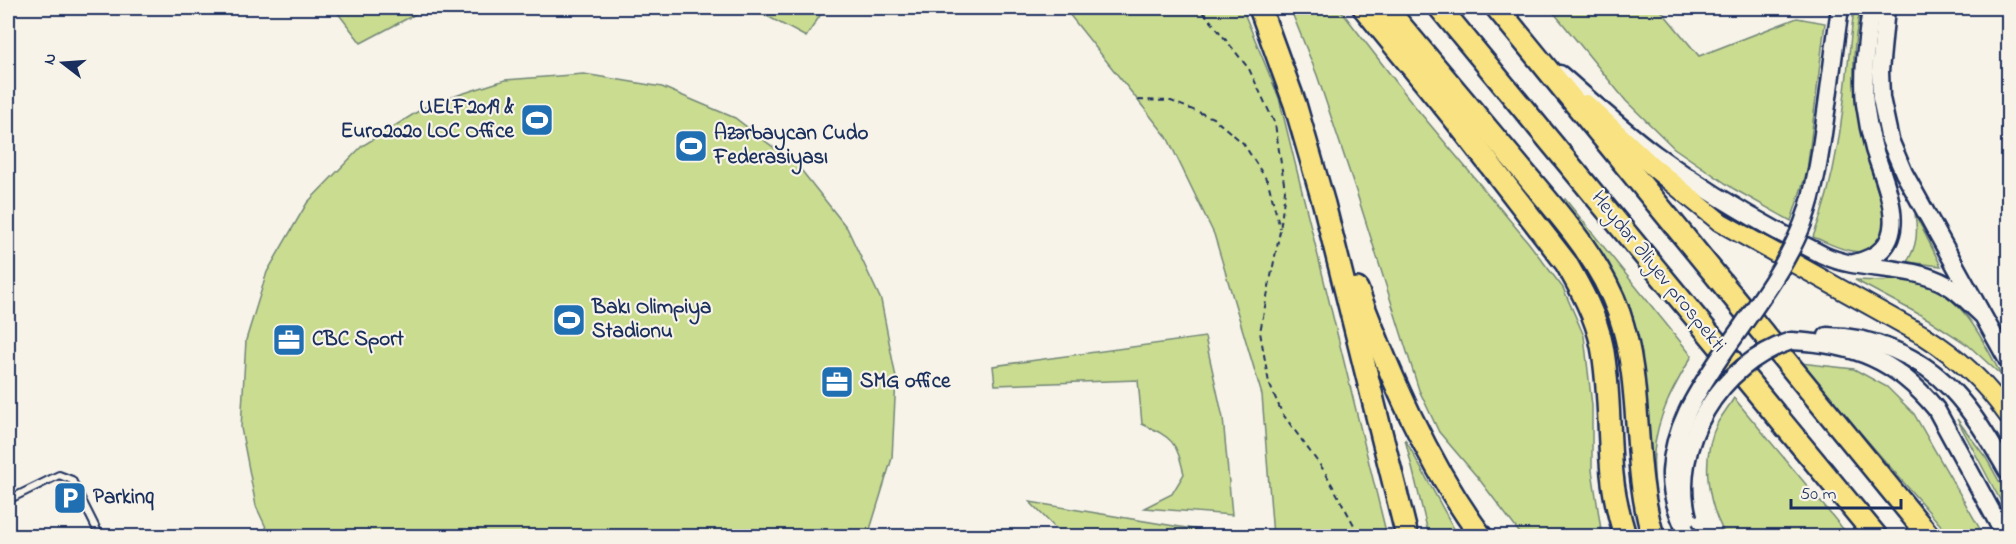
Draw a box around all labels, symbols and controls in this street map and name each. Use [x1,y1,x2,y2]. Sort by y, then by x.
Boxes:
north arrow [33,33,93,93]
text: N [38,50,64,68]
place label: UELF2019 & Euro2020 LOC Office [341,93,515,147]
sports icon: UELF2019 & Euro2020 LOC Office [519,102,555,138]
place label: Azərbaycan Cudo Federasiyası [713,119,868,175]
sports icon: Azərbaycan Cudo Federasiyası [673,128,709,164]
street label: Heydər Əliyev prospekti [1582,185,1733,361]
place label: Bakı Olimpiya Stadionu [591,293,711,347]
sports icon: Bakı Olimpiya Stadionu [551,302,587,338]
office icon: CBC Sport [271,322,307,358]
place label: CBC Sport [312,325,405,355]
office icon: SMG office [819,364,855,400]
place label: SMG office [860,367,951,397]
scale bar [1791,472,1900,510]
parking icon: Parkinq [52,480,88,516]
text: 50 m [1800,482,1837,508]
place label: Parkinq [93,483,154,513]

